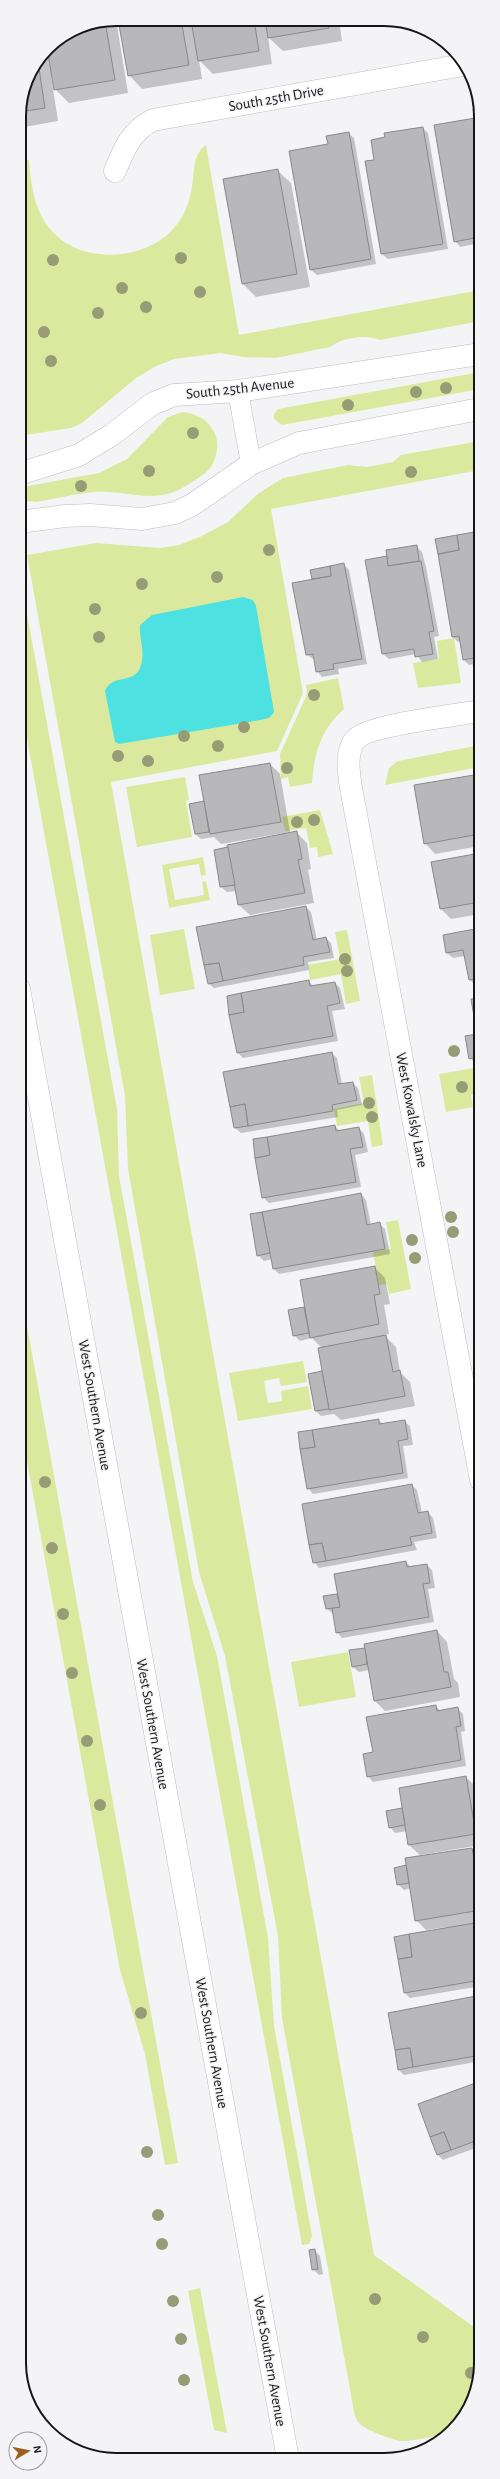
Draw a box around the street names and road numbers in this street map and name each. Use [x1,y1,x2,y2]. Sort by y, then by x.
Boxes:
street label: South 25th Drive [227,83,325,114]
street label: South 25th Avenue [185,375,295,402]
street label: West Kowalsky Lane [393,1051,430,1169]
street label: West Southern Avenue [76,1339,113,1472]
street label: West Southern Avenue [134,1658,171,1791]
street label: West Southern Avenue [193,1977,230,2110]
street label: West Southern Avenue [251,2295,288,2428]

